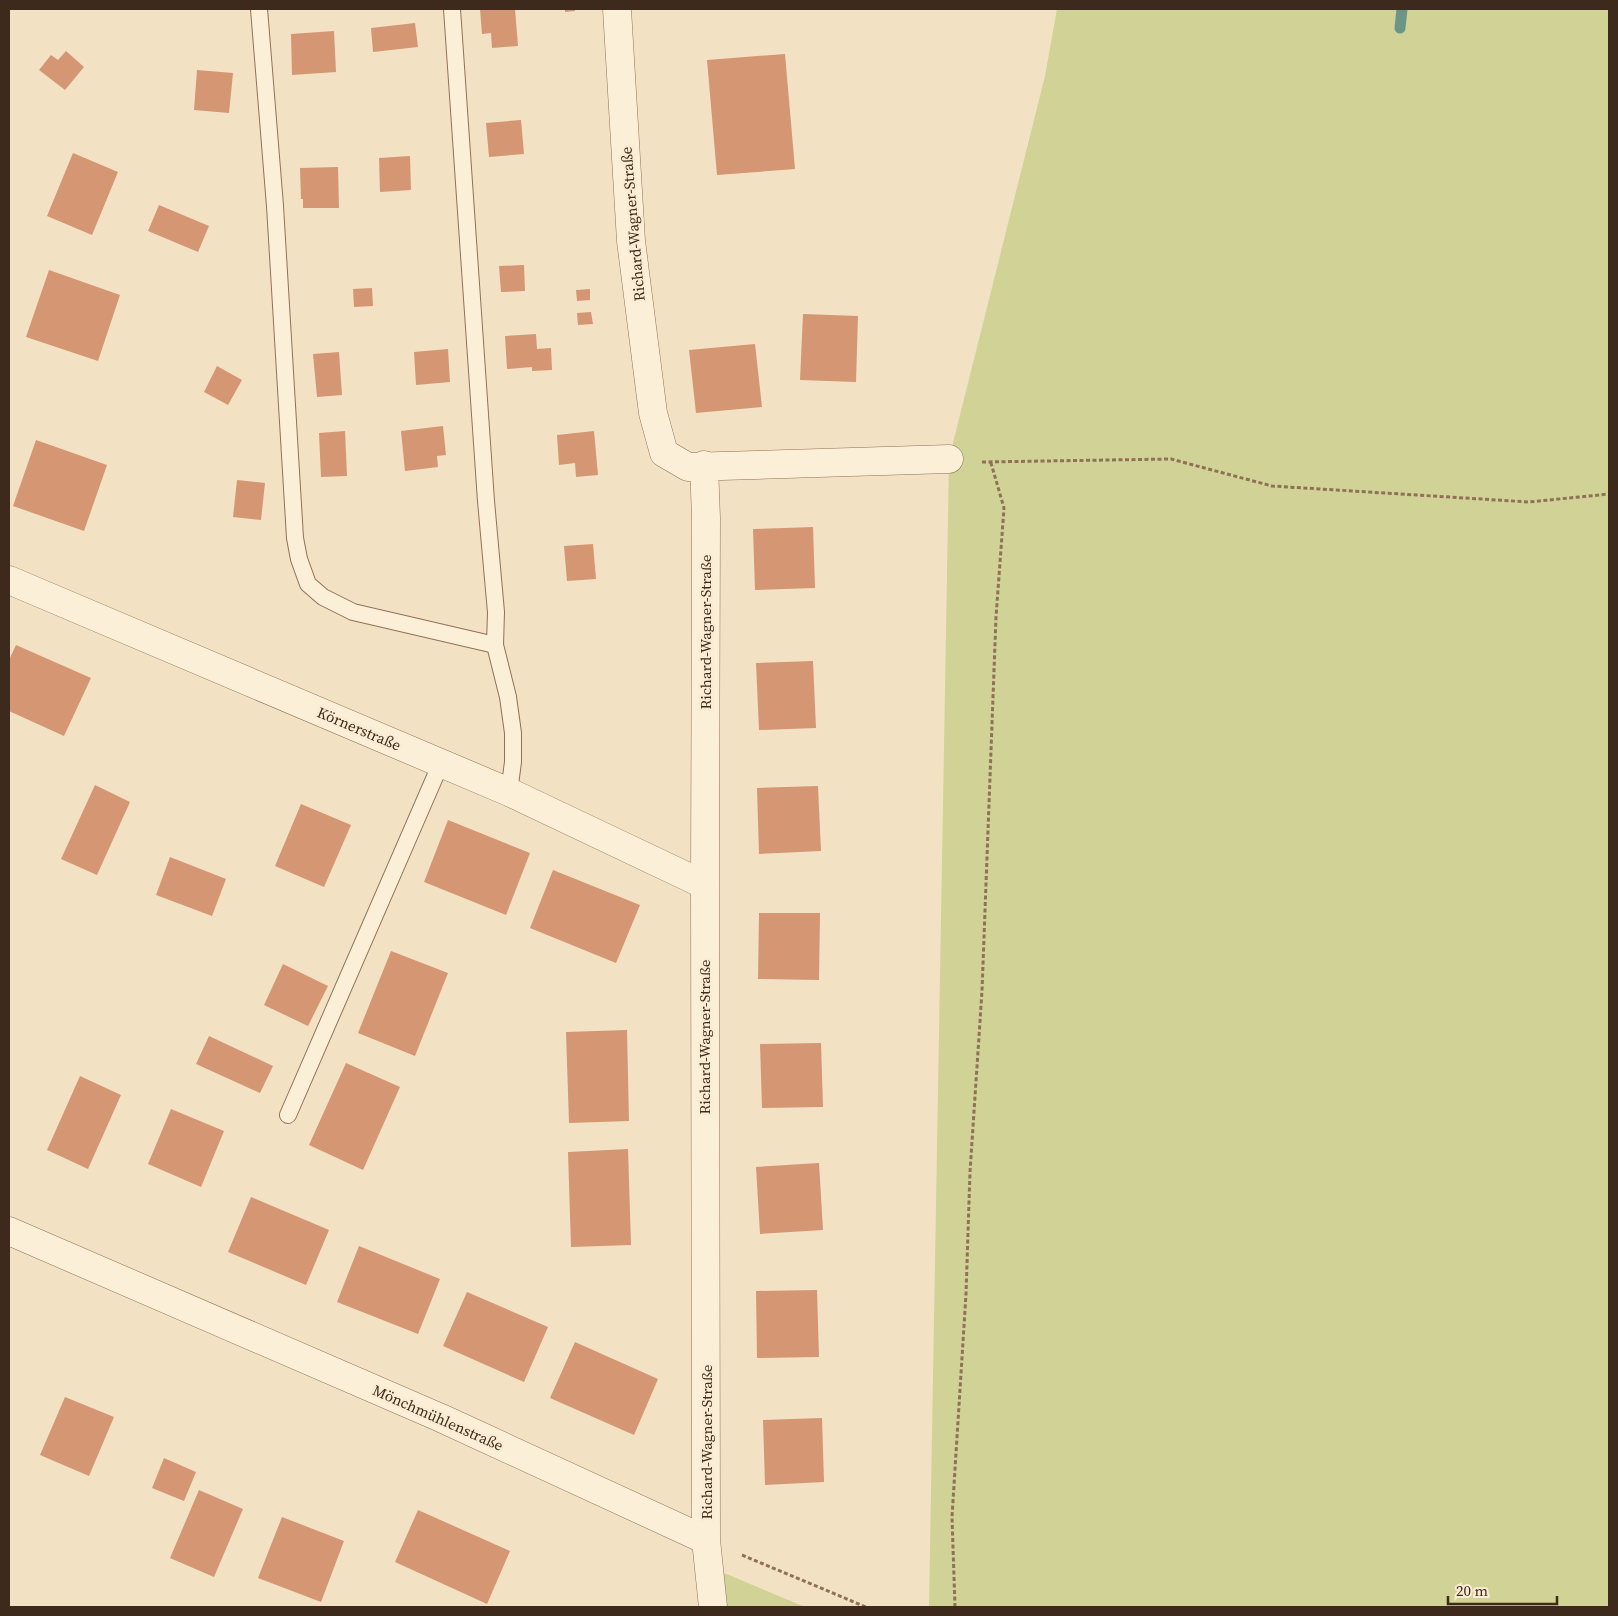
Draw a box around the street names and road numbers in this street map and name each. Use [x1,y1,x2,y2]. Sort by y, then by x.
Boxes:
street label: Richard-Wagner-Straße [615,146,650,302]
street label: Richard-Wagner-Straße [695,554,716,710]
street label: Körnerstraße [314,701,405,756]
street label: Richard-Wagner-Straße [694,959,715,1115]
street label: Richard-Wagner-Straße [696,1364,717,1520]
street label: Mönchmühlenstraße [370,1379,507,1456]

